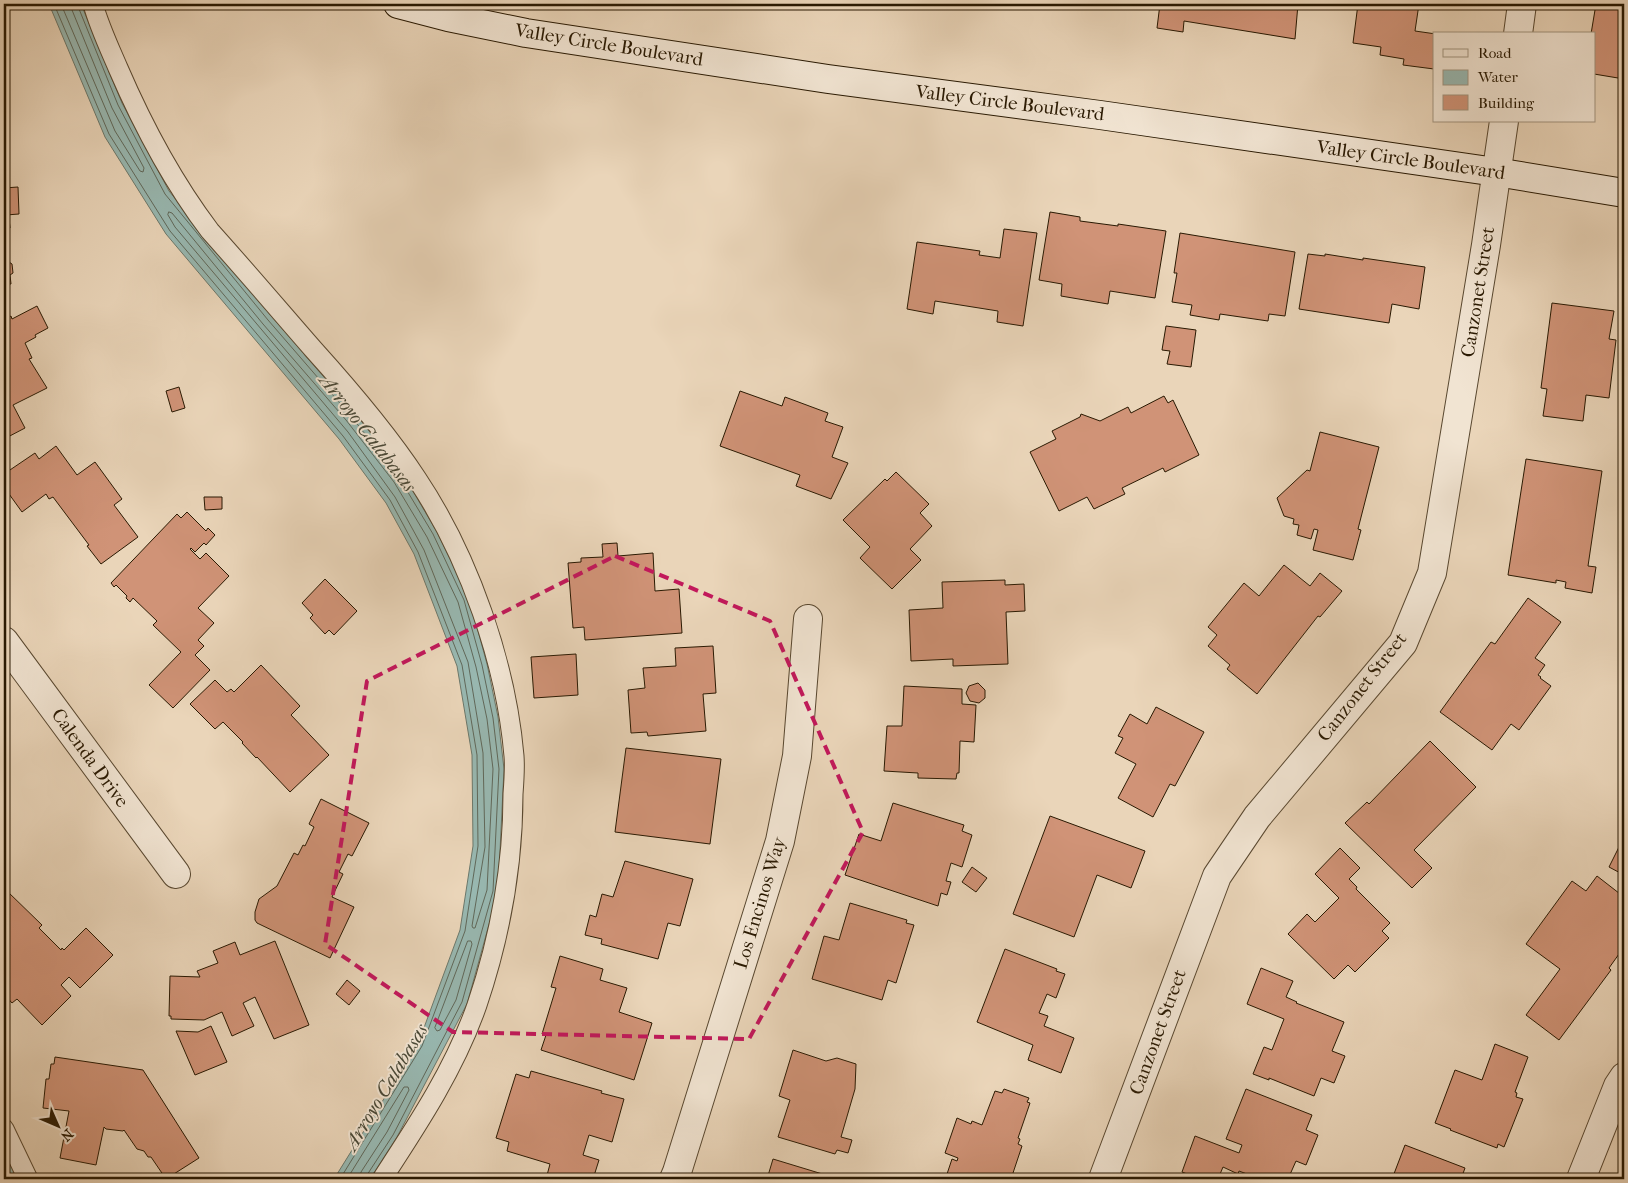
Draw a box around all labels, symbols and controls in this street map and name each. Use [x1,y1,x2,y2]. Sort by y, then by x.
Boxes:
street label: Valley Circle Boulevard [512,19,705,71]
legend [1433,32,1596,122]
text: Road [1478,44,1512,62]
text: Water [1477,68,1518,86]
street label: Valley Circle Boulevard [913,80,1106,126]
text: Building [1478,94,1535,112]
street label: Valley Circle Boulevard [1314,136,1507,184]
street label: Canzonet Street [1457,225,1499,359]
water label: Arroyo Calabasas [313,367,422,497]
street label: Canzonet Street [1313,628,1411,746]
street label: Calenda Drive [47,704,133,812]
street label: Los Encinos Way [730,834,791,971]
street label: Canzonet Street [1125,966,1191,1098]
water label: Arroyo Calabasas [338,1019,433,1157]
north arrow [32,1100,82,1150]
text: N [57,1125,77,1145]

